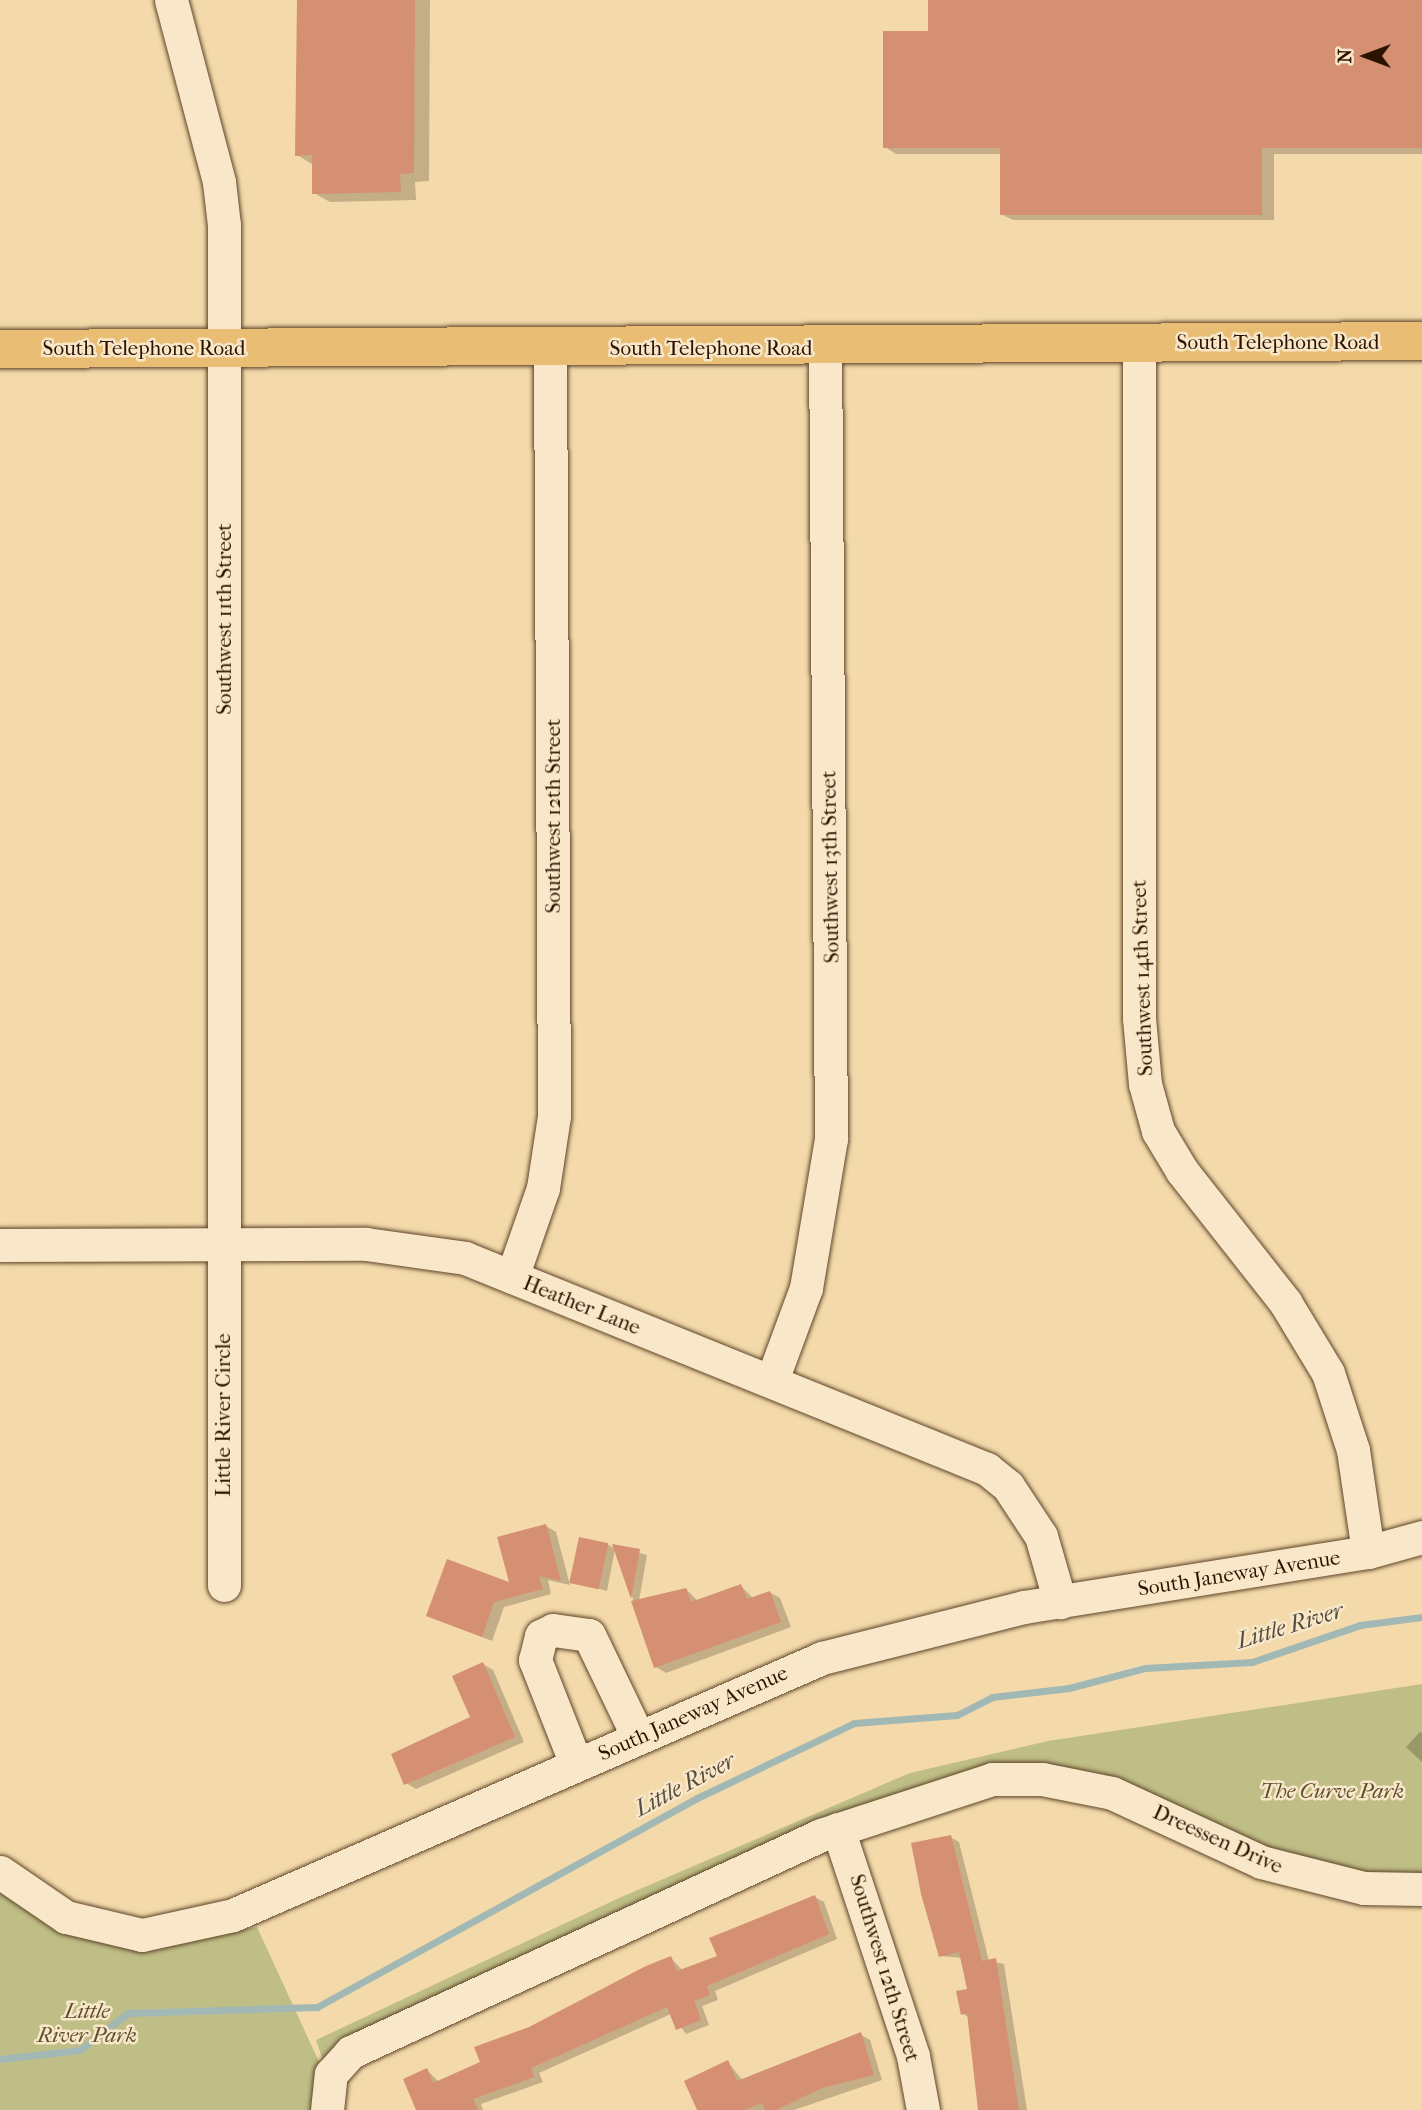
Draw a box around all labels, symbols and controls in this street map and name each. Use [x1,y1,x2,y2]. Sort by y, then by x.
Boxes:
north arrow [1331,21,1401,91]
text: N [1334,49,1356,63]
street label: South Telephone Road [1177,329,1379,355]
street label: South Telephone Road [43,335,245,361]
street label: South Telephone Road [610,335,812,361]
street label: Southwest 11th Street [211,523,237,715]
street label: Southwest 12th Street [540,719,566,913]
street label: Southwest 13th Street [816,770,844,964]
street label: Southwest 14th Street [1126,879,1158,1077]
street label: Heather Lane [520,1270,644,1340]
street label: Little River Circle [210,1333,236,1497]
street label: South Janeway Avenue [1136,1545,1342,1601]
water label: Little River [1233,1597,1347,1655]
street label: South Janeway Avenue [594,1660,792,1766]
water label: Little River [630,1747,740,1823]
park label: The Curve Park [1260,1778,1404,1804]
street label: Dreessen Drive [1149,1799,1287,1879]
street label: Southwest 12th Street [844,1871,926,2065]
park label: Little River Park [37,1998,137,2048]

